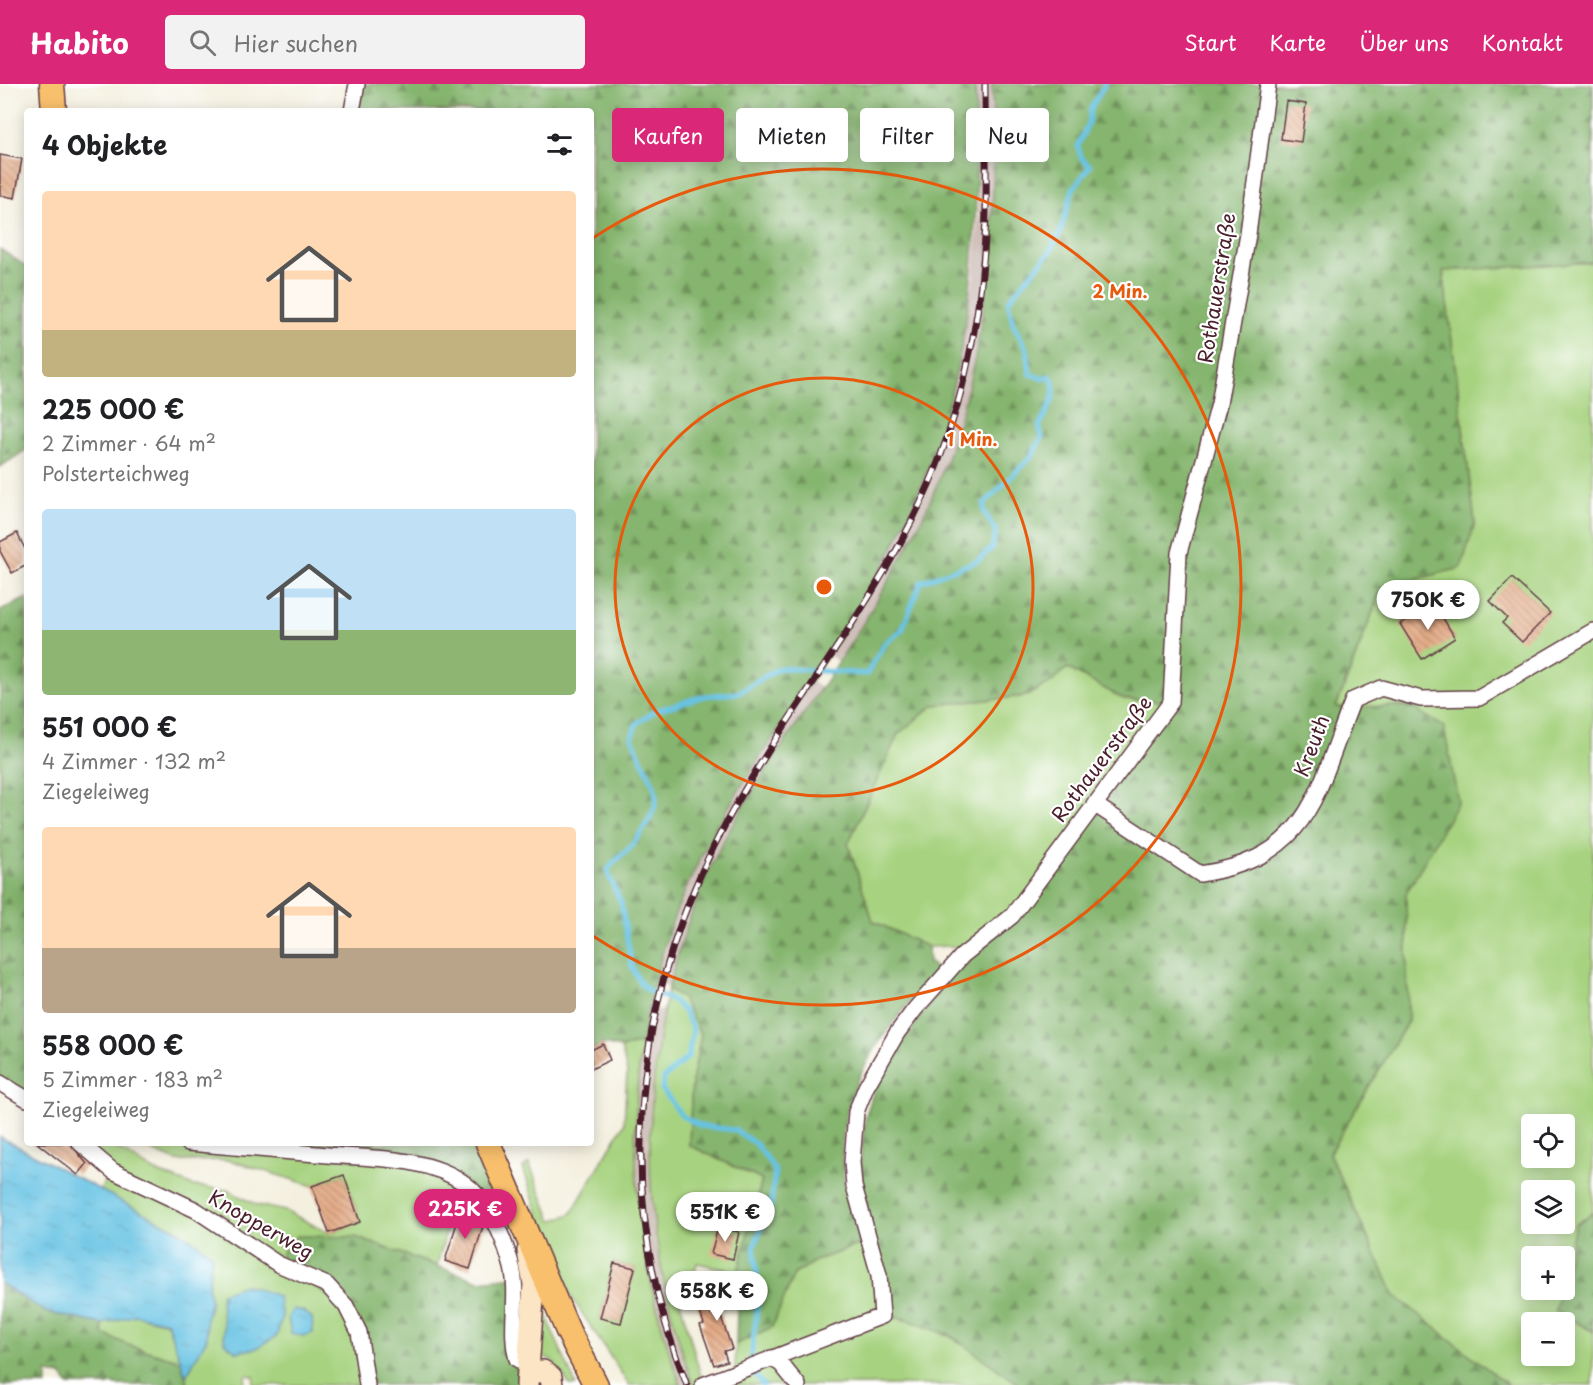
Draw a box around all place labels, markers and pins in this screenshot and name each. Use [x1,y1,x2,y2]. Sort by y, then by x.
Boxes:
centre of rings [814,577,834,597]
pin: 750K € [1379,580,1477,631]
pin: 225K € [416,1189,514,1240]
pin: 551K € [676,1192,774,1243]
pin: 558K € [668,1271,766,1322]

